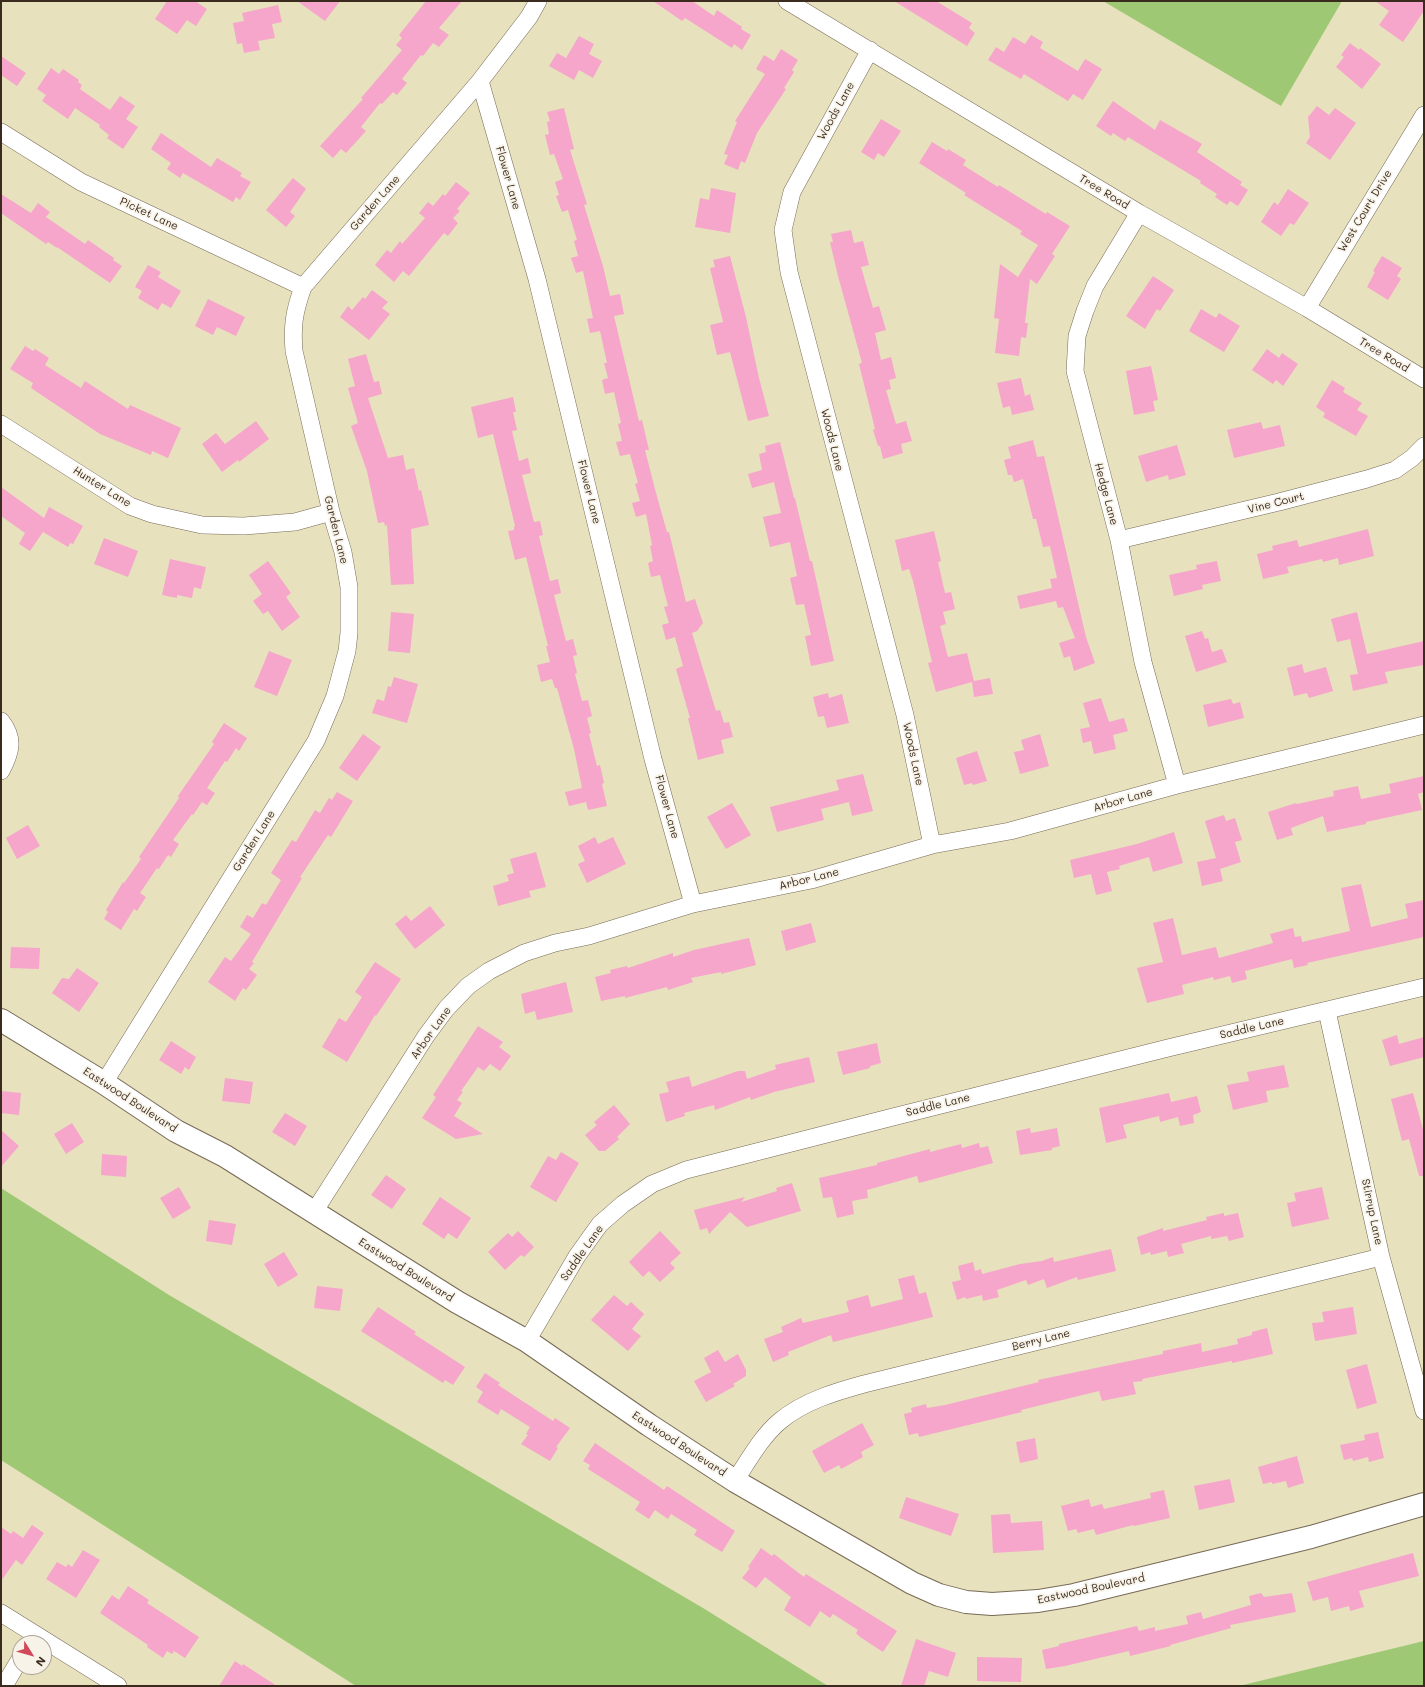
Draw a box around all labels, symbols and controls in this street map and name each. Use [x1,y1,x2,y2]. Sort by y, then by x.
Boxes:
street label: Woods Lane [815,80,857,142]
street label: Flower Lane [493,145,523,211]
street label: West Court Drive [1335,168,1395,254]
street label: Garden Lane [347,172,403,234]
street label: Tree Road [1077,172,1131,212]
street label: Picket Lane [118,195,180,233]
street label: Tree Road [1357,335,1411,375]
street label: Woods Lane [818,407,846,473]
street label: Flower Lane [575,459,603,525]
street label: Hedge Lane [1091,461,1121,527]
street label: Hunter Lane [70,464,134,510]
street label: Vine Court [1246,490,1306,516]
street label: Garden Lane [321,495,351,565]
street label: Woods Lane [900,721,926,787]
street label: Flower Lane [652,774,682,840]
street label: Arbor Lane [1092,785,1154,815]
street label: Garden Lane [230,808,278,874]
street label: Arbor Lane [778,865,840,893]
street label: Arbor Lane [408,1004,454,1062]
street label: Saddle Lane [1219,1014,1285,1042]
street label: Eastwood Boulevard [80,1065,180,1135]
street label: Saddle Lane [905,1091,971,1119]
street label: Stirrup Lane [1359,1178,1385,1246]
street label: Saddle Lane [558,1222,606,1284]
street label: Eastwood Boulevard [356,1235,456,1305]
street label: Berry Lane [1011,1326,1071,1354]
street label: Eastwood Boulevard [629,1409,729,1479]
street label: Eastwood Boulevard [1036,1571,1146,1607]
north arrow [12,1635,52,1675]
text: N [33,1654,50,1670]

